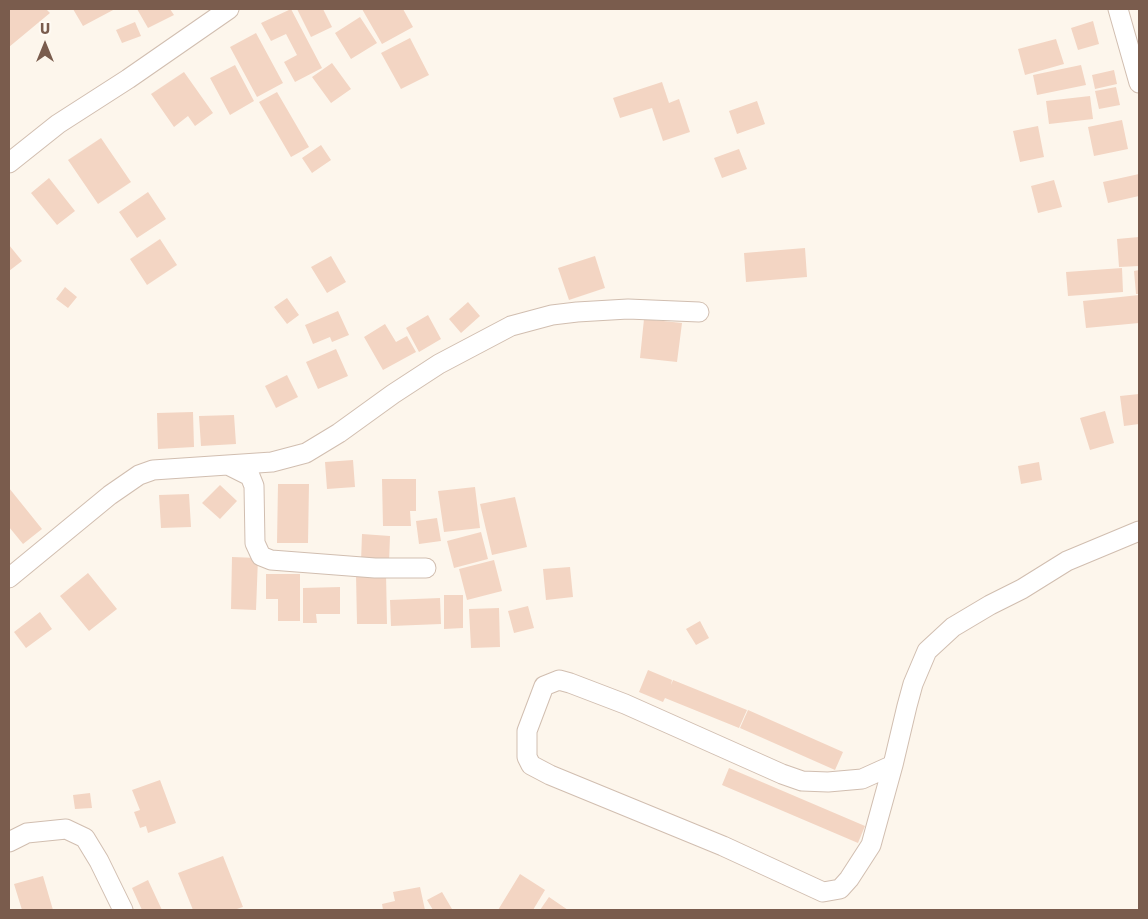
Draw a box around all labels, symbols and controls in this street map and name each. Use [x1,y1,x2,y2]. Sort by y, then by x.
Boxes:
north arrow [20,20,70,70]
text: U [40,21,50,38]

